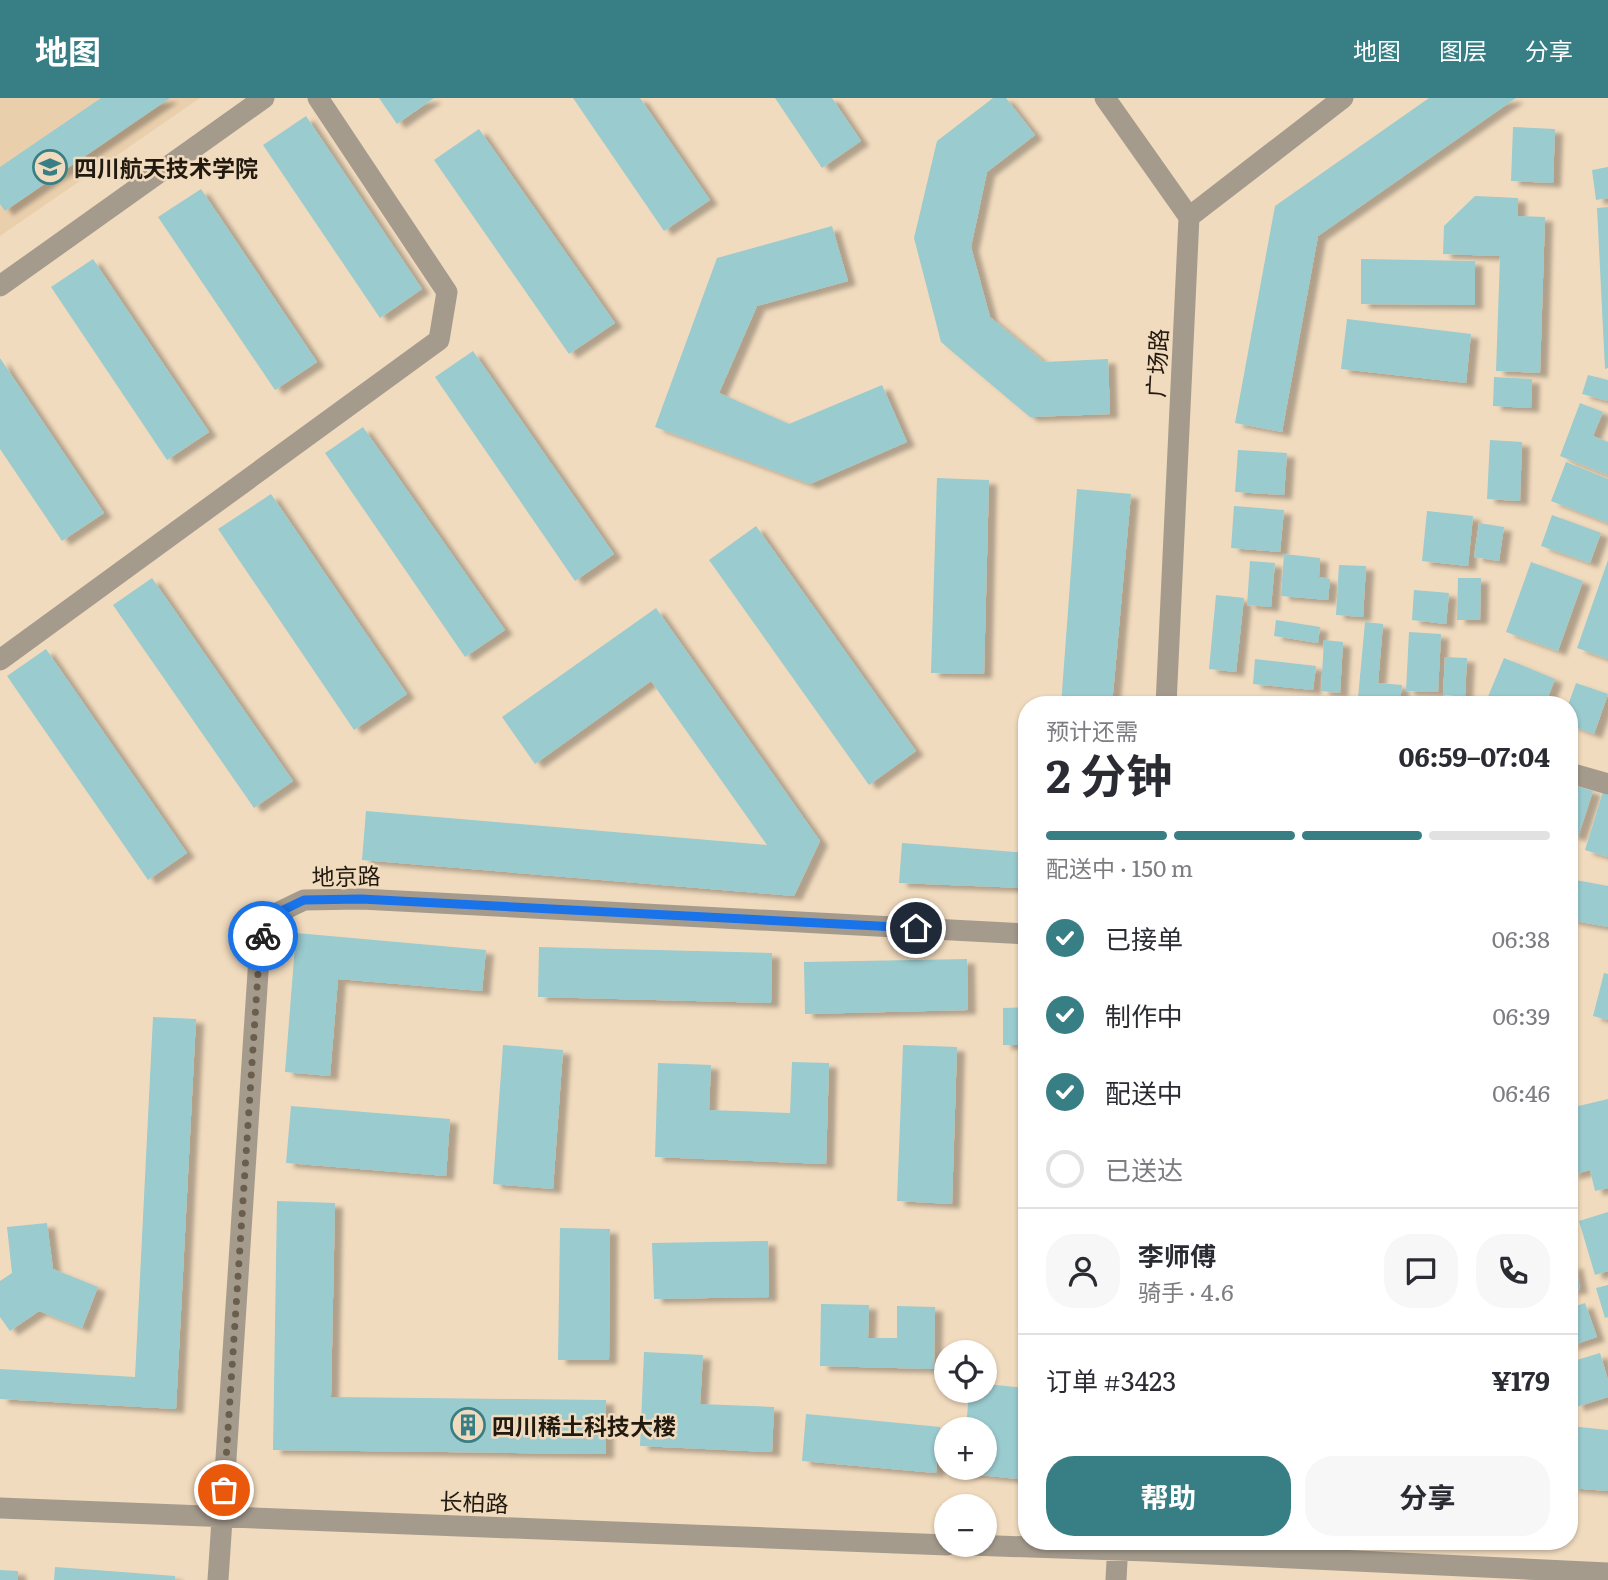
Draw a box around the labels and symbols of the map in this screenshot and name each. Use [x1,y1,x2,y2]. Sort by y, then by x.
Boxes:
school or university icon: 四川航天技术学院 [31,148,69,186]
place label: 四川航天技术学院 [74,150,258,184]
street label: 广场路 [1137,328,1175,398]
street label: 地京路 [311,857,381,893]
pin [886,898,946,958]
courier [228,901,298,971]
building icon: 四川稀土科技大楼 [449,1406,487,1444]
place label: 四川稀土科技大楼 [492,1408,676,1442]
pin [194,1460,254,1520]
street label: 长柏路 [439,1483,509,1519]

